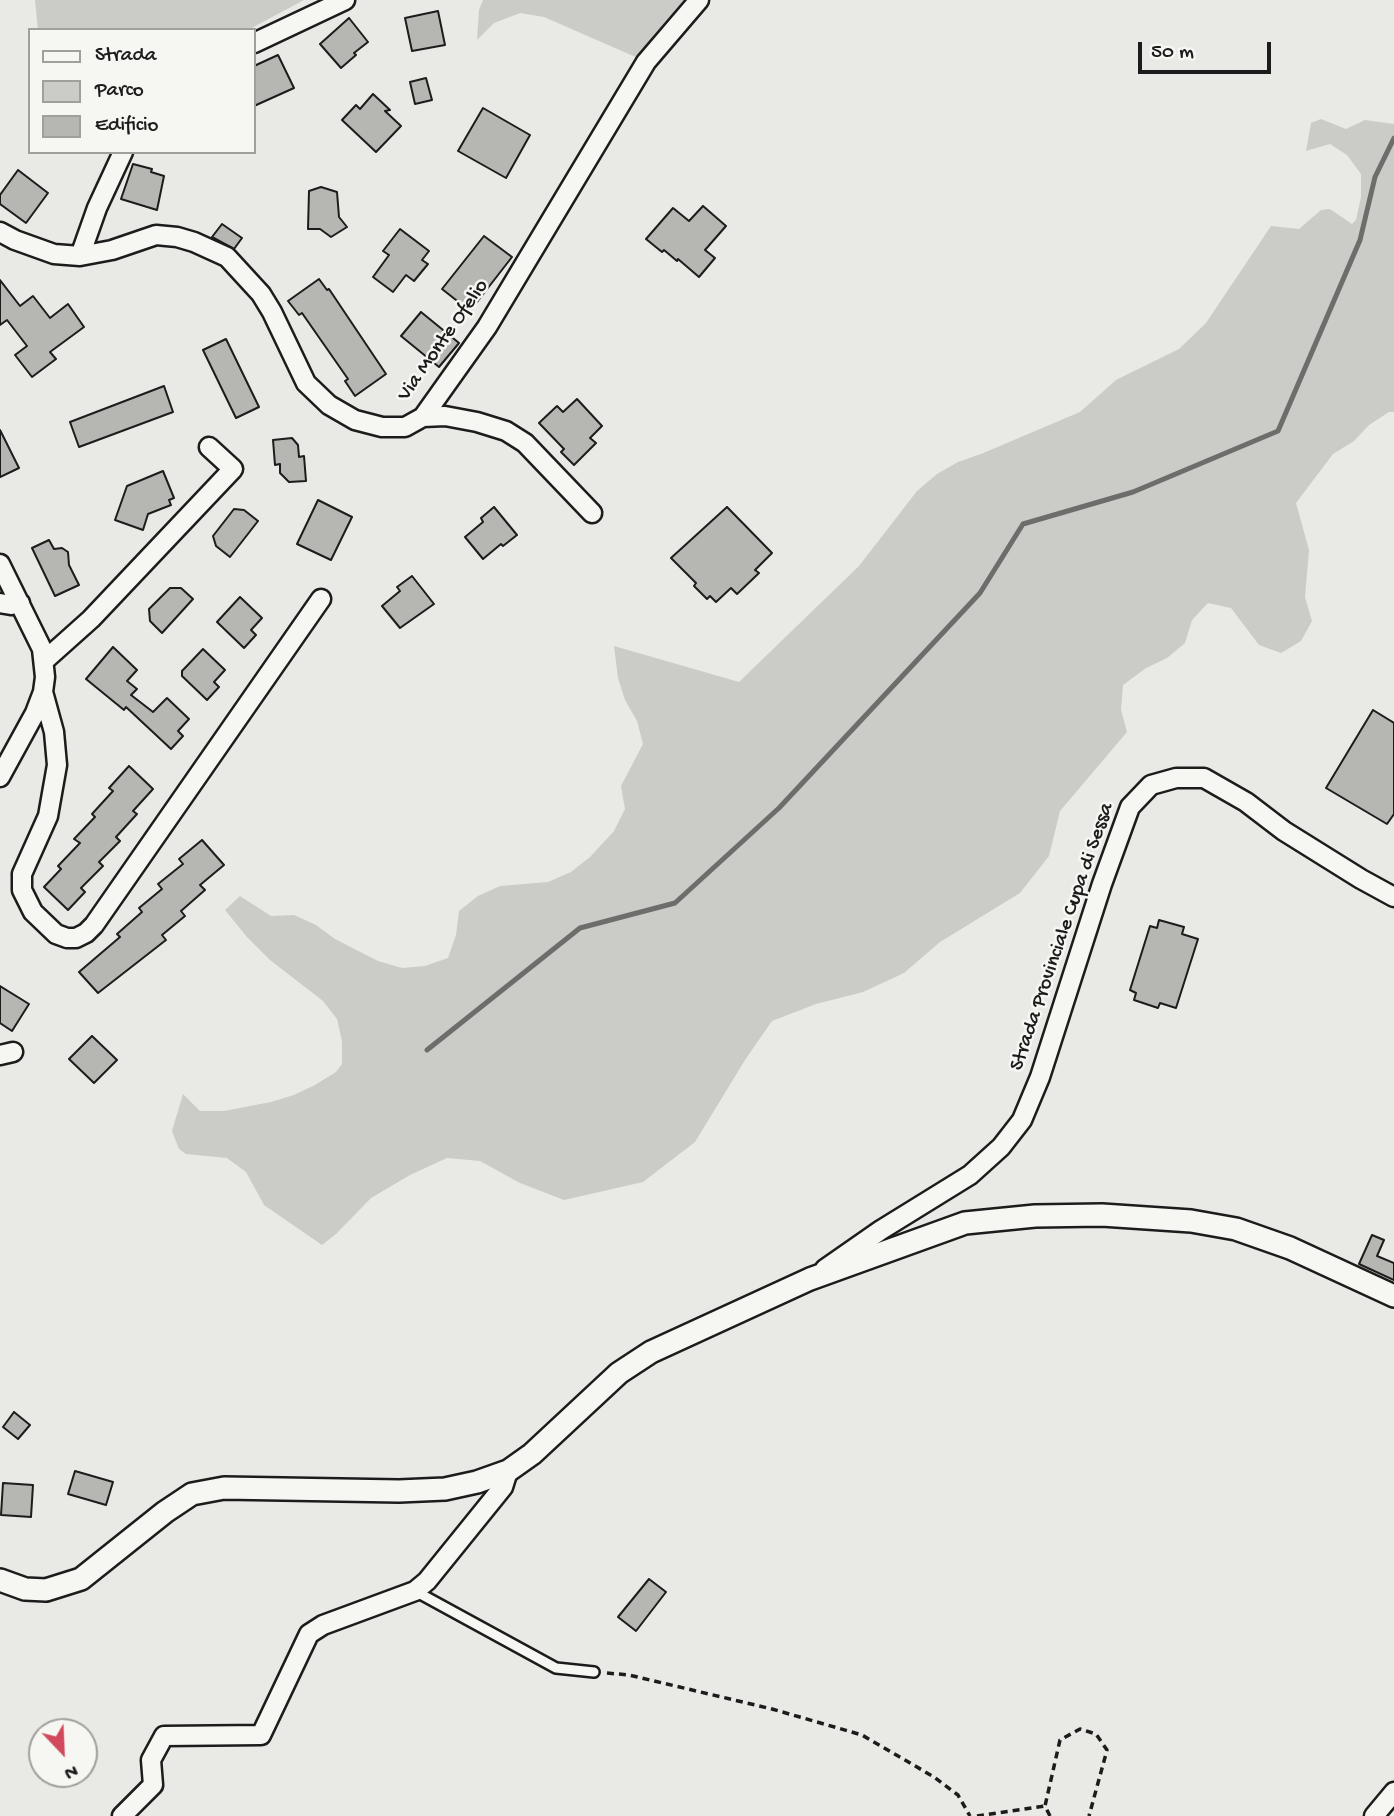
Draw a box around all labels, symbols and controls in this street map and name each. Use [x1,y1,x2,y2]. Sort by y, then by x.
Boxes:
legend [28,28,256,154]
scale bar [1142,28,1275,72]
text: 50 m [1151,41,1194,66]
text: Strada [95,44,156,69]
text: Parco [95,79,144,104]
text: Edificio [95,114,159,139]
street label: Via Monte Ofelio [393,275,495,407]
street label: Strada Provinciale Cupa di Sessa [1005,800,1121,1074]
north arrow [28,1718,98,1788]
text: N [60,1758,81,1784]

